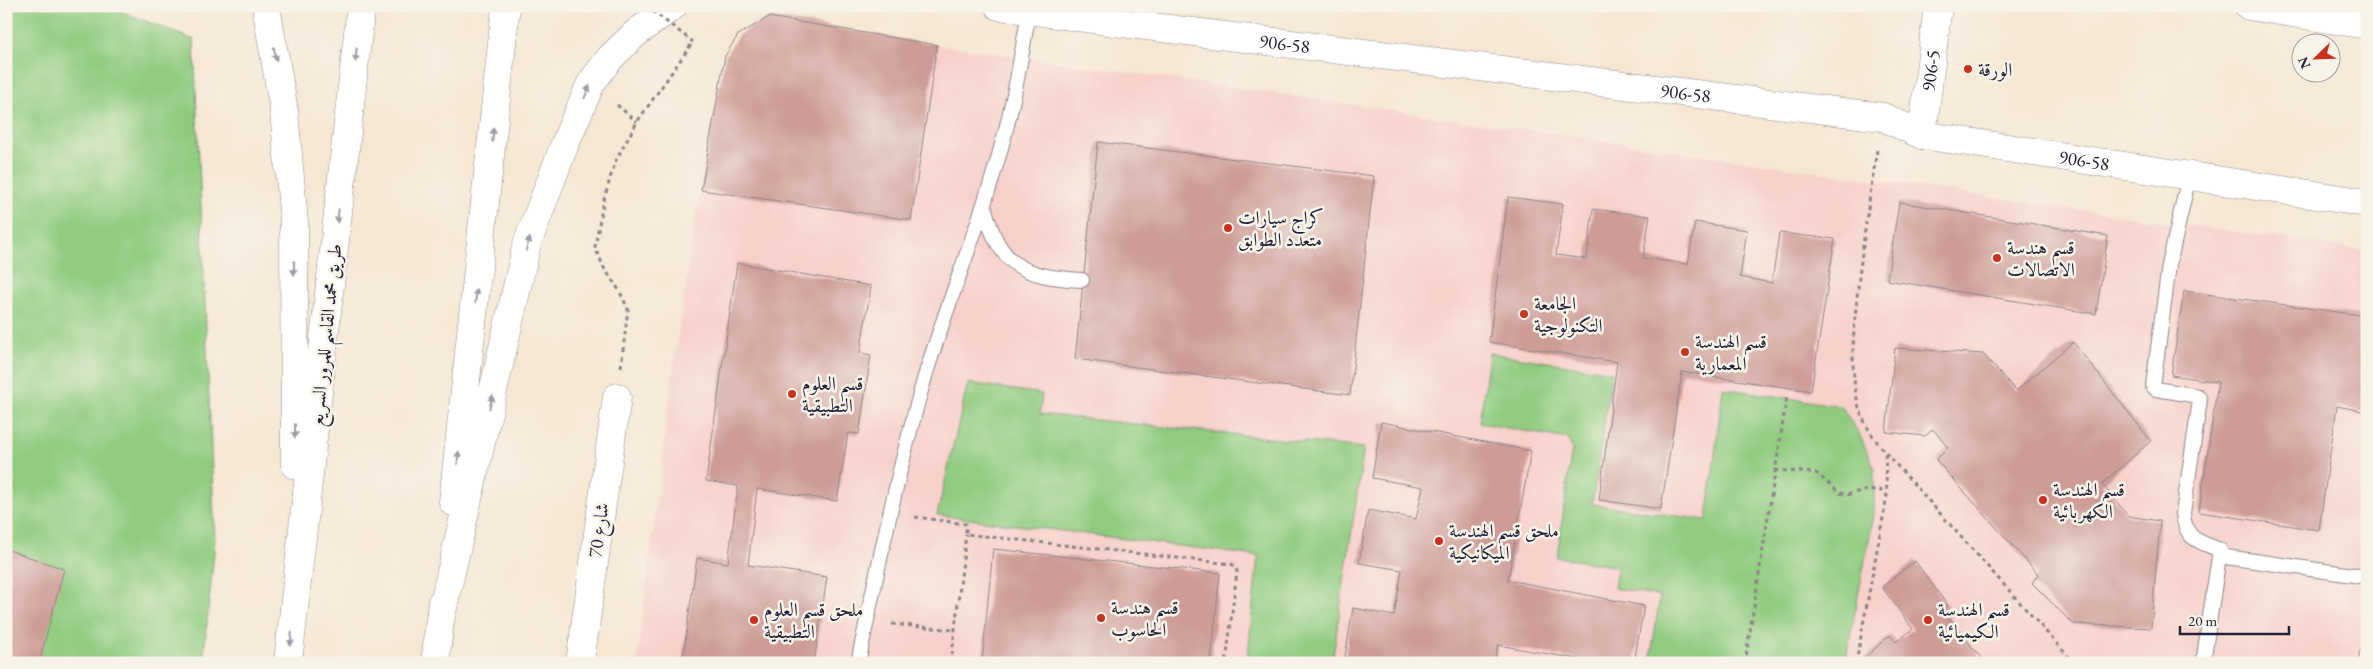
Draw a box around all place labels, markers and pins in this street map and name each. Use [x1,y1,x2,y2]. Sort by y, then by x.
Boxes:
place label: الورقة [1978,57,2012,82]
marker: الورقة [1962,63,1974,75]
place label: كراج سيارات متعدد الطوابق [1238,205,1324,252]
marker: كراج سيارات متعدد الطوابق [1222,222,1234,234]
place label: قسم هندسة الاتصالات [2007,235,2075,282]
marker: قسم هندسة الاتصالات [1991,252,2003,264]
place label: الجامعة التكنولوجية [1534,291,1603,338]
marker: الجامعة التكنولوجية [1518,308,1530,320]
place label: قسم الهندسة المعمارية [1695,329,1767,376]
marker: قسم الهندسة المعمارية [1679,346,1691,358]
place label: قسم العلوم التطبيقية [802,371,863,418]
marker: قسم العلوم التطبيقية [786,388,798,400]
place label: قسم الهندسة الكهربائية [2053,477,2125,524]
marker: قسم الهندسة الكهربائية [2037,494,2049,506]
place label: ملحق قسم الهندسة الميكانيكية [1449,518,1559,565]
marker: ملحق قسم الهندسة الميكانيكية [1433,535,1445,547]
place label: قسم هندسة الحاسوب [1111,595,1179,642]
place label: ملحق قسم العلوم التطبيقية [764,597,863,644]
place label: قسم الهندسة الكيميائية [1938,597,2010,644]
marker: قسم هندسة الحاسوب [1095,612,1107,624]
marker: ملحق قسم العلوم التطبيقية [748,614,760,626]
marker: قسم الهندسة الكيميائية [1922,614,1934,626]

